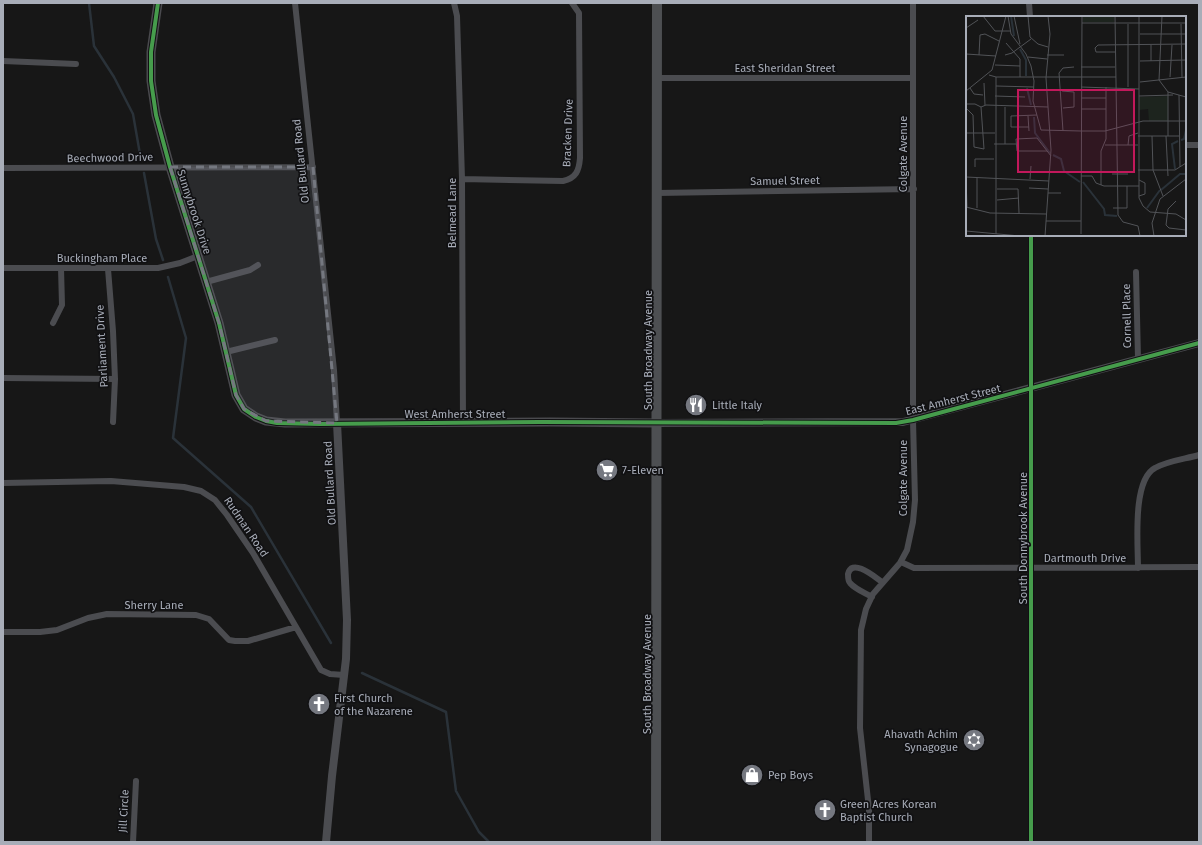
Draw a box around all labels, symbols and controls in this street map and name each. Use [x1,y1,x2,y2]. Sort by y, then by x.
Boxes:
inset map [966,16,1186,236]
street label: East Sheridan Street [734,62,836,75]
street label: Bracken Drive [560,99,576,167]
street label: Colgate Avenue [897,116,910,192]
street label: Old Bullard Road [290,118,312,204]
street label: Beechwood Drive [67,151,153,165]
street label: Sunnybrook Drive [174,168,214,256]
street label: Samuel Street [750,174,820,188]
street label: Belmead Lane [446,178,459,248]
street label: Buckingham Place [57,252,147,265]
street label: Cornell Place [1120,283,1134,349]
street label: South Broadway Avenue [642,290,655,410]
street label: Parliament Drive [93,304,111,388]
street label: East Amherst Street [904,382,1002,418]
restaurant icon: Little Italy [683,392,709,418]
place label: Little Italy [712,399,763,412]
street label: West Amherst Street [404,408,506,421]
street label: Old Bullard Road [321,440,339,526]
street label: Colgate Avenue [897,440,910,516]
supermarket icon: 7-Eleven [594,457,620,483]
place label: 7-Eleven [622,464,664,477]
street label: South Donnybrook Avenue [1017,472,1030,604]
street label: Rudman Road [221,494,271,560]
street label: Dartmouth Drive [1044,552,1126,565]
street label: Sherry Lane [124,599,184,612]
street label: South Broadway Avenue [641,614,654,734]
church icon: First Church of the Nazarene [306,691,332,717]
place label: First Church of the Nazarene [334,692,413,718]
synagogue icon: Ahavath Achim Synagogue [961,727,987,753]
place label: Ahavath Achim Synagogue [884,728,958,754]
shop icon: Pep Boys [739,762,765,788]
place label: Pep Boys [768,769,813,782]
street label: Jill Circle [116,789,132,833]
church icon: Green Acres Korean Baptist Church [812,797,838,823]
place label: Green Acres Korean Baptist Church [840,798,937,824]

